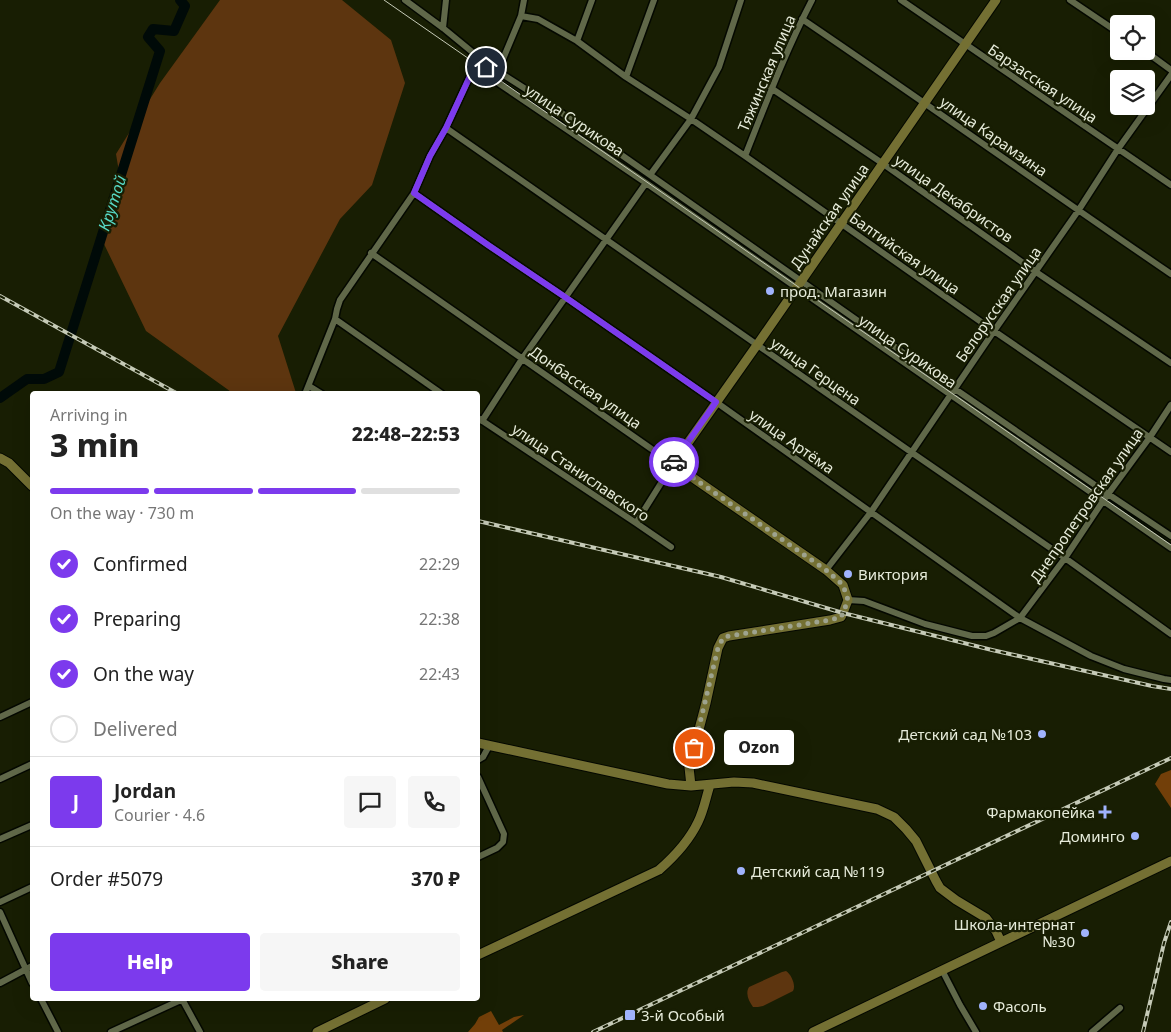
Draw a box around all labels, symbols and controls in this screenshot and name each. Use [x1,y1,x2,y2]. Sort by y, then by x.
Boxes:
street label: Тяжинская улица [732,12,800,134]
map controls [1110,15,1155,115]
button: locate [1110,15,1155,60]
street label: Барзасская улица [984,39,1102,127]
pin [465,46,507,88]
icon: home [472,53,500,81]
button: layers [1110,70,1155,115]
street label: улица Сурикова [522,79,628,161]
street label: улица Карамзина [936,91,1052,181]
street label: улица Декабристов [891,149,1017,247]
street label: Дунайская улица [785,159,873,273]
water label: Крутой [93,172,131,234]
street label: Балтийская улица [846,207,964,299]
street label: Белорусская улица [951,242,1045,366]
place label: прод. Магазин [780,281,887,301]
marker: прод. Магазин [764,285,776,297]
street label: улица Сурикова [855,310,961,392]
street label: улица Герцена [767,332,865,410]
street label: Донбасская улица [526,341,646,433]
text: Arriving in [50,404,128,426]
street label: улица Артёма [745,404,839,478]
street label: улица Станиславского [508,418,654,526]
text: 22:48–22:53 [352,421,460,447]
text: 3 min [50,423,139,466]
street label: Днепропетровская улица [1025,424,1147,586]
courier [649,437,699,487]
icon: car [660,448,688,476]
text: On the way · 730 m [50,502,194,524]
icon: check [50,550,78,578]
text: Confirmed [93,551,188,577]
text: 22:29 [419,553,460,575]
place label: Виктория [858,564,928,584]
marker: Виктория [842,568,854,580]
icon: check [50,605,78,633]
text: Preparing [93,606,181,632]
text: 22:38 [419,608,460,630]
icon: check [50,660,78,688]
text: On the way [93,661,194,687]
text: 22:43 [419,663,460,685]
text: Delivered [93,716,178,742]
place label: Детский сад №103 [898,724,1032,744]
pin [673,727,715,769]
marker: Детский сад №103 [1036,728,1048,740]
callout: Ozon [724,730,794,766]
icon: bag [680,734,708,762]
text: Ozon [738,736,780,758]
button: chat [344,776,396,828]
button: phone [408,776,460,828]
text: Jordan [114,778,176,804]
text: J [73,789,79,815]
place label: Фармакопейка [986,802,1095,822]
text: Courier · 4.6 [114,804,205,826]
marker: Фармакопейка [1099,806,1111,818]
place label: Доминго [1060,826,1125,846]
marker: Доминго [1129,830,1141,842]
place label: Детский сад №119 [751,861,885,881]
marker: Детский сад №119 [735,865,747,877]
text: Order #5079 [50,866,163,892]
text: 370 ₽ [411,866,460,892]
place label: Школа-интернат №30 [954,914,1075,951]
marker: Школа-интернат №30 [1079,927,1091,939]
button: Help [50,933,250,991]
button: Share [260,933,460,991]
place label: Фасоль [993,996,1047,1016]
marker: Фасоль [977,1000,989,1012]
place label: 3-й Особый [641,1005,725,1025]
marker: 3-й Особый [623,1008,637,1022]

